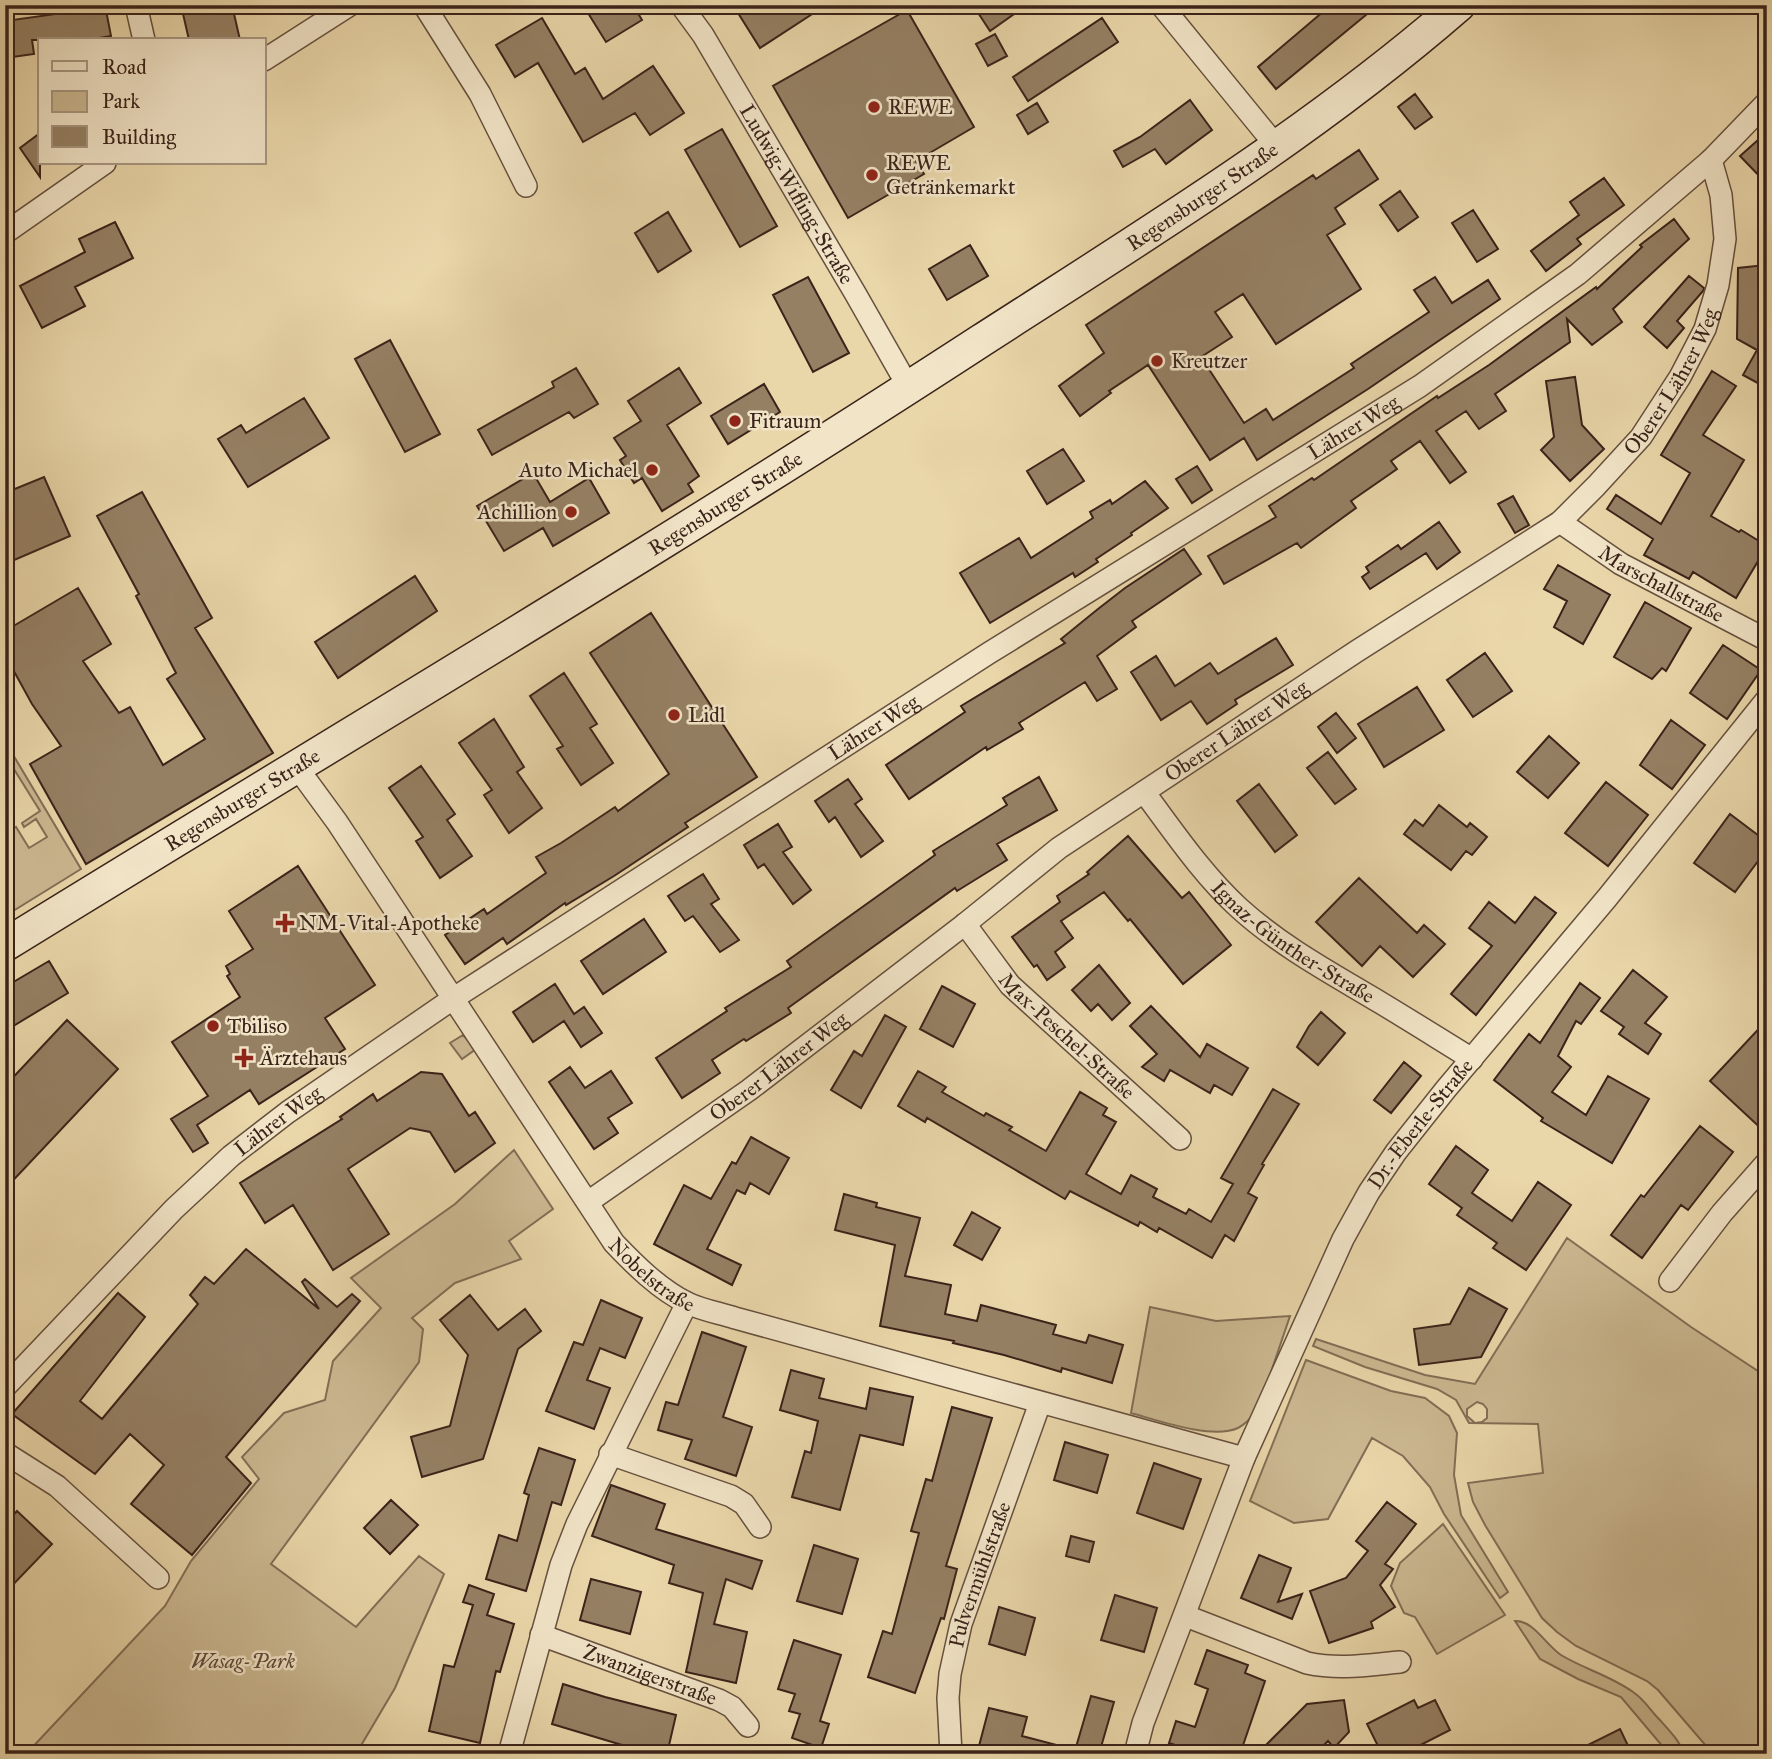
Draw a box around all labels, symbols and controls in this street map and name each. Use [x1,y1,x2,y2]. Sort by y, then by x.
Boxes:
legend [38,38,266,164]
text: Road [102,54,147,80]
text: Park [102,88,140,114]
place label: REWE [888,94,953,120]
marker: REWE [866,99,882,115]
street label: Ludwig-Wifling-Straße [734,100,860,289]
text: Building [102,124,176,150]
street label: Regensburger Straße [1122,136,1283,257]
place label: REWE Getränkemarkt [886,150,1016,200]
marker: REWE Getränkemarkt [864,167,880,183]
street label: Oberer Lährer Weg [1618,305,1723,460]
place label: Kreutzer [1171,348,1247,374]
marker: Kreutzer [1149,353,1165,369]
street label: Lährer Weg [1303,389,1404,465]
place label: Fitraum [749,408,822,434]
marker: Fitraum [727,413,743,429]
street label: Regensburger Straße [643,445,808,561]
place label: Auto Michael [518,457,638,483]
marker: Auto Michael [644,462,660,478]
place label: Achillion [477,499,557,525]
marker: Achillion [563,504,579,520]
street label: Marschallstraße [1594,540,1728,628]
street label: Oberer Lährer Weg [1160,674,1313,788]
street label: Lährer Weg [823,689,924,766]
place label: Lidl [688,702,726,728]
marker: Lidl [666,707,682,723]
street label: Regensburger Straße [160,743,325,857]
street label: Ignaz-Günther-Straße [1206,875,1379,1009]
place label: NM-Vital-Apotheke [299,910,480,936]
marker: NM-Vital-Apotheke [277,915,293,931]
street label: Max-Peschel-Straße [993,968,1141,1105]
street label: Oberer Lährer Weg [704,1006,853,1127]
place label: Tbiliso [227,1013,287,1039]
marker: Tbiliso [205,1018,221,1034]
place label: Ärztehaus [259,1045,347,1071]
marker: Ärztehaus [234,1048,254,1068]
street label: Dr.-Eberle-Straße [1362,1053,1479,1194]
street label: Lährer Weg [229,1080,327,1162]
street label: Nobelstraße [603,1232,699,1318]
street label: Pulvermühlstraße [943,1498,1017,1650]
street label: Zwanzigerstraße [580,1639,721,1711]
park label: Wasag-Park [191,1648,296,1674]

